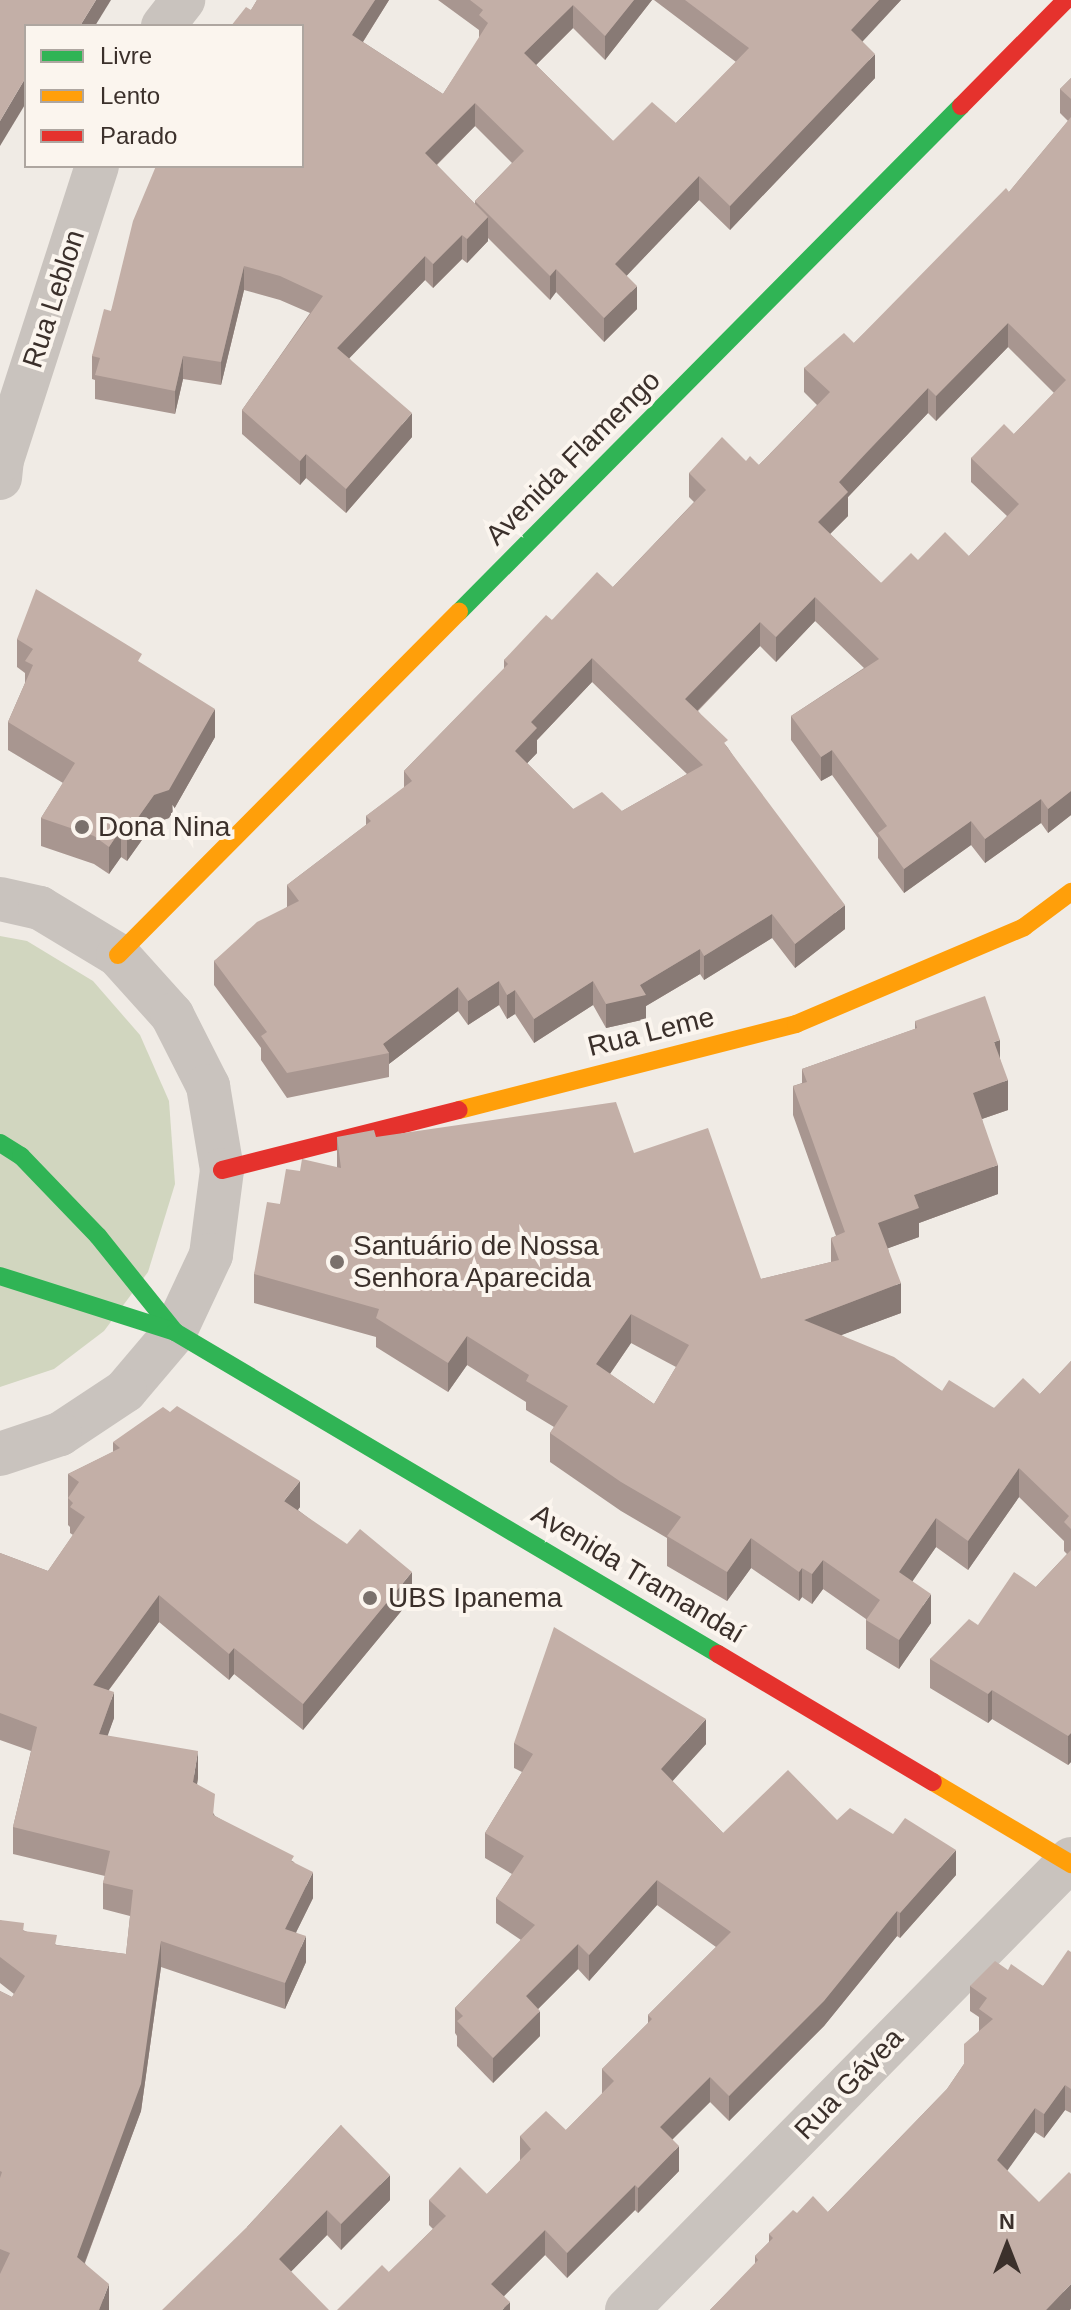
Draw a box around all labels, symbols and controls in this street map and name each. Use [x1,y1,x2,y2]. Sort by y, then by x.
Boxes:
legend [24,24,304,168]
text: Livre [100,42,152,69]
text: Lento [100,82,160,109]
text: Parado [100,122,177,149]
street label: Rua Leblon [16,226,92,372]
street label: Avenida Flamengo [479,364,667,552]
place label: Dona Nina [98,810,230,844]
marker: Dona Nina [73,818,91,836]
street label: Rua Leme [584,1000,718,1064]
place label: Santuário de Nossa Senhora Aparecida [353,1229,599,1295]
marker: Santuário de Nossa Senhora Aparecida [328,1253,346,1271]
street label: Avenida Tramandaí [525,1497,751,1651]
place label: UBS Ipanema [388,1581,562,1615]
marker: UBS Ipanema [359,1587,381,1609]
street label: Rua Gávea [788,2021,910,2147]
north arrow [967,2206,1047,2286]
text: N [999,2209,1015,2234]

